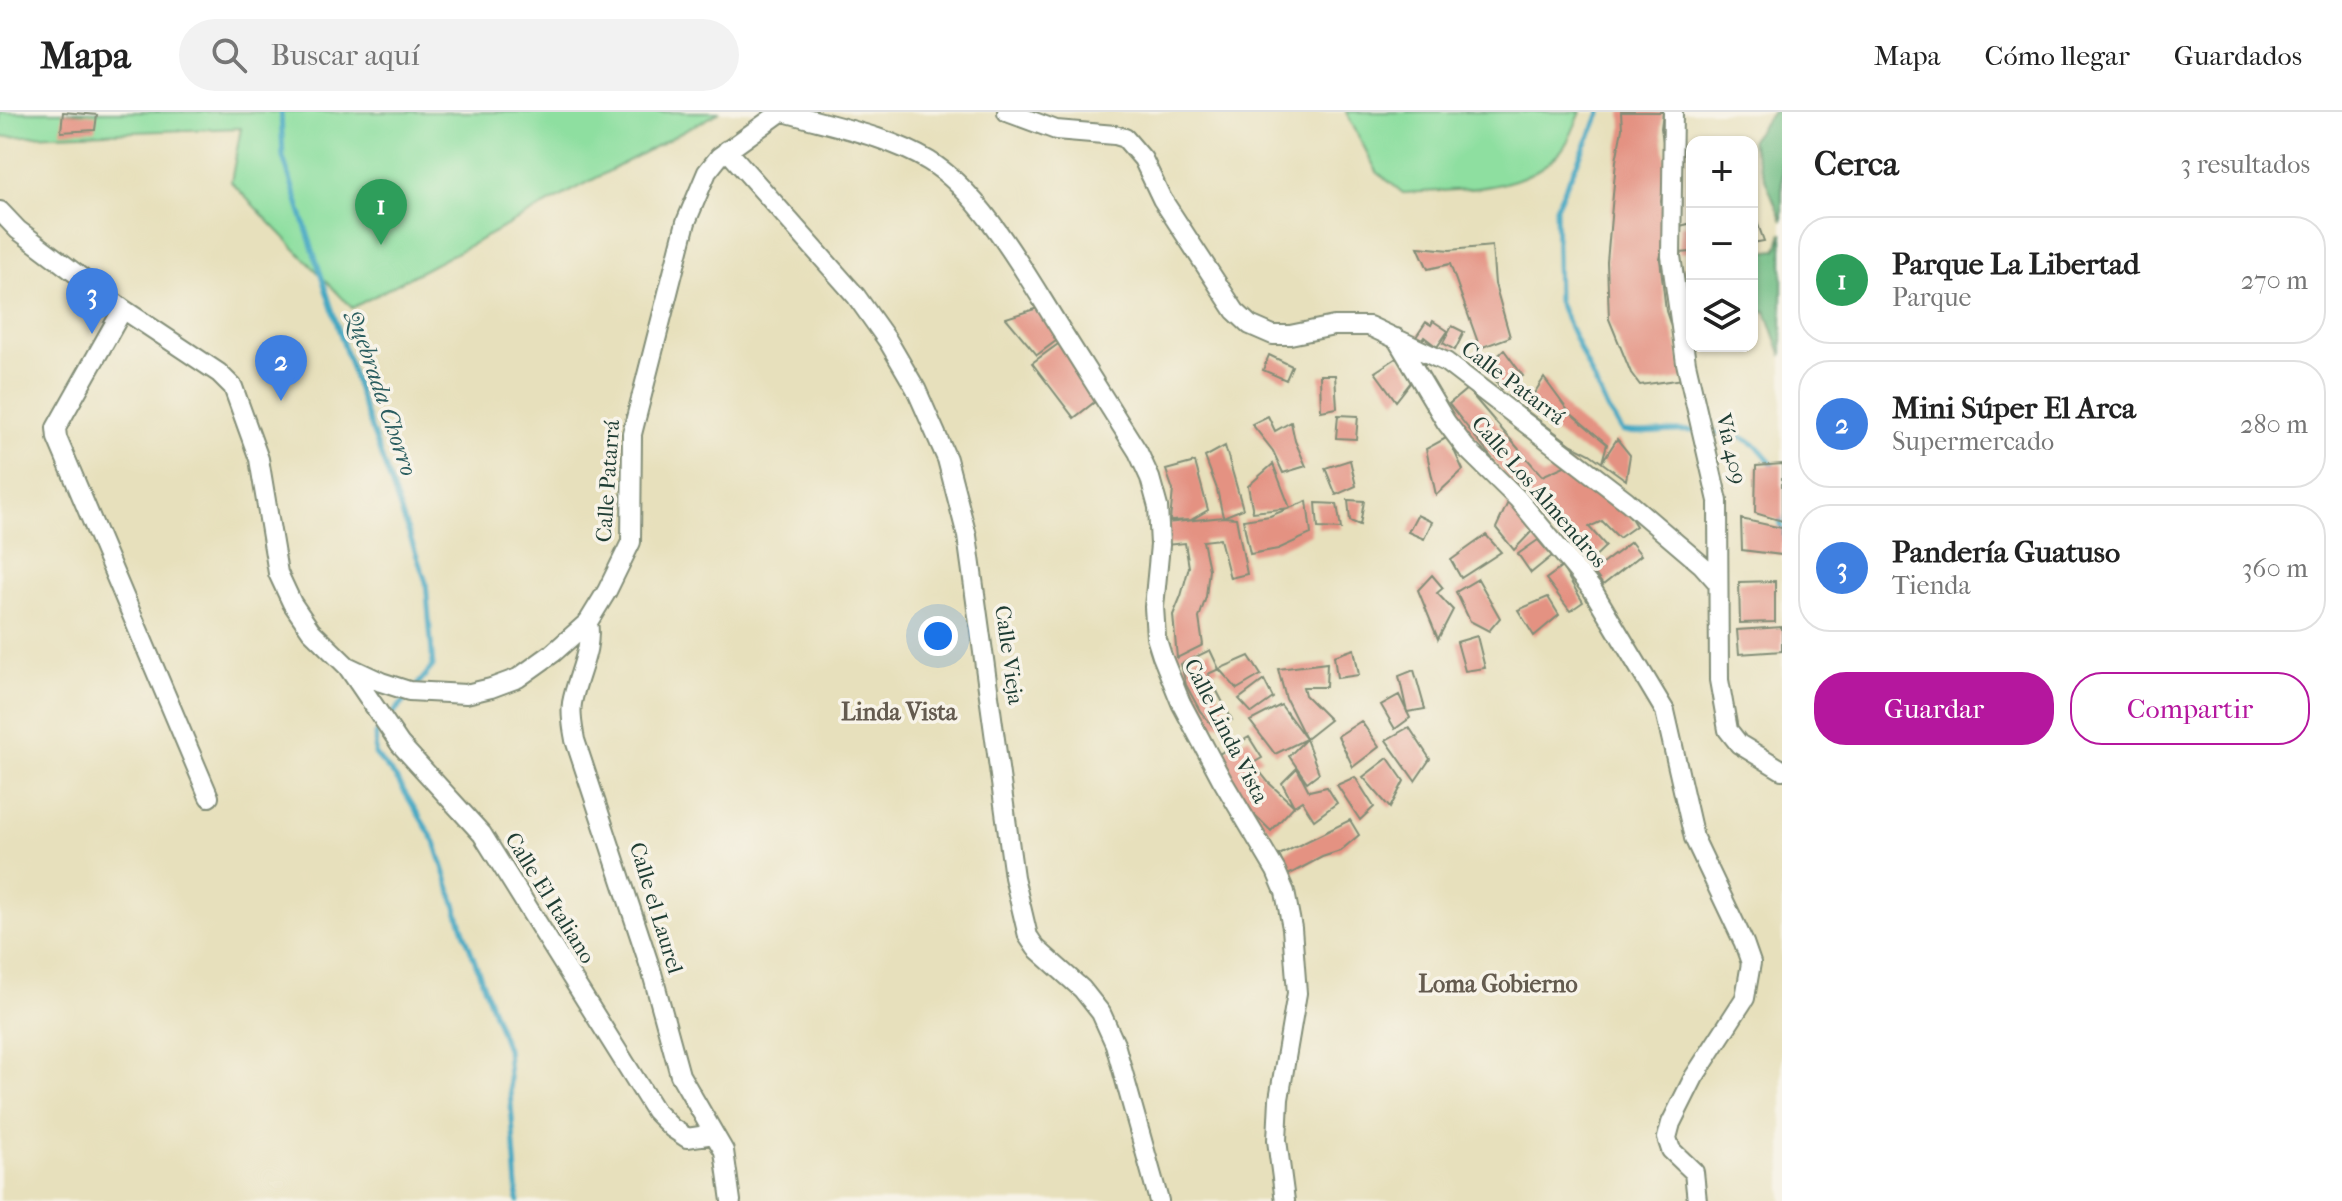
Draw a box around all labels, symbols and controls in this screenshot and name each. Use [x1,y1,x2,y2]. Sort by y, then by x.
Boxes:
search box [179,19,739,91]
text: Mapa [40,33,131,78]
icon: search [207,33,251,77]
text: Buscar aquí [271,38,420,73]
text: Mapa [1874,39,1941,72]
text: Cómo llegar [1985,39,2130,72]
text: Guardados [2174,39,2302,72]
map controls [1686,136,1758,352]
button: + [1686,136,1758,208]
text: Cerca [1814,144,1899,184]
text: 3 resultados [2180,149,2310,180]
pin: 1 [355,179,407,245]
button: − [1686,208,1758,280]
text: Parque La Libertad [1892,247,2140,282]
text: 1 [1837,265,1847,296]
text: 270 m [2241,265,2308,296]
pin: 3 [66,268,118,334]
button: layers [1686,280,1758,352]
text: Parque [1892,282,1971,313]
water label: Quebrada Chorro [340,306,423,480]
pin: 2 [255,335,307,401]
street label: Calle Patarrá [1456,336,1570,431]
text: Mini Súper El Arca [1892,391,2136,426]
text: 2 [1835,409,1849,440]
text: 280 m [2240,409,2308,440]
street label: Vía 409 [1710,410,1752,487]
street label: Calle Los Almendros [1466,411,1612,573]
street label: Calle Patarrá [591,418,625,543]
text: Supermercado [1892,426,2054,457]
text: Pandería Guatuso [1892,535,2120,570]
text: 3 [1837,553,1847,584]
text: 360 m [2242,553,2308,584]
text: Tienda [1892,570,1971,601]
street label: Calle Vieja [989,604,1029,707]
your location [918,616,958,656]
street label: Calle Linda Vista [1178,654,1274,808]
button: Guardar [1814,672,2054,745]
button: Compartir [2070,672,2310,745]
district label: Linda Vista [841,698,958,726]
street label: Calle El Italiano [499,828,601,968]
street label: Calle el Laurel [624,839,688,977]
district label: Loma Gobierno [1418,970,1578,998]

